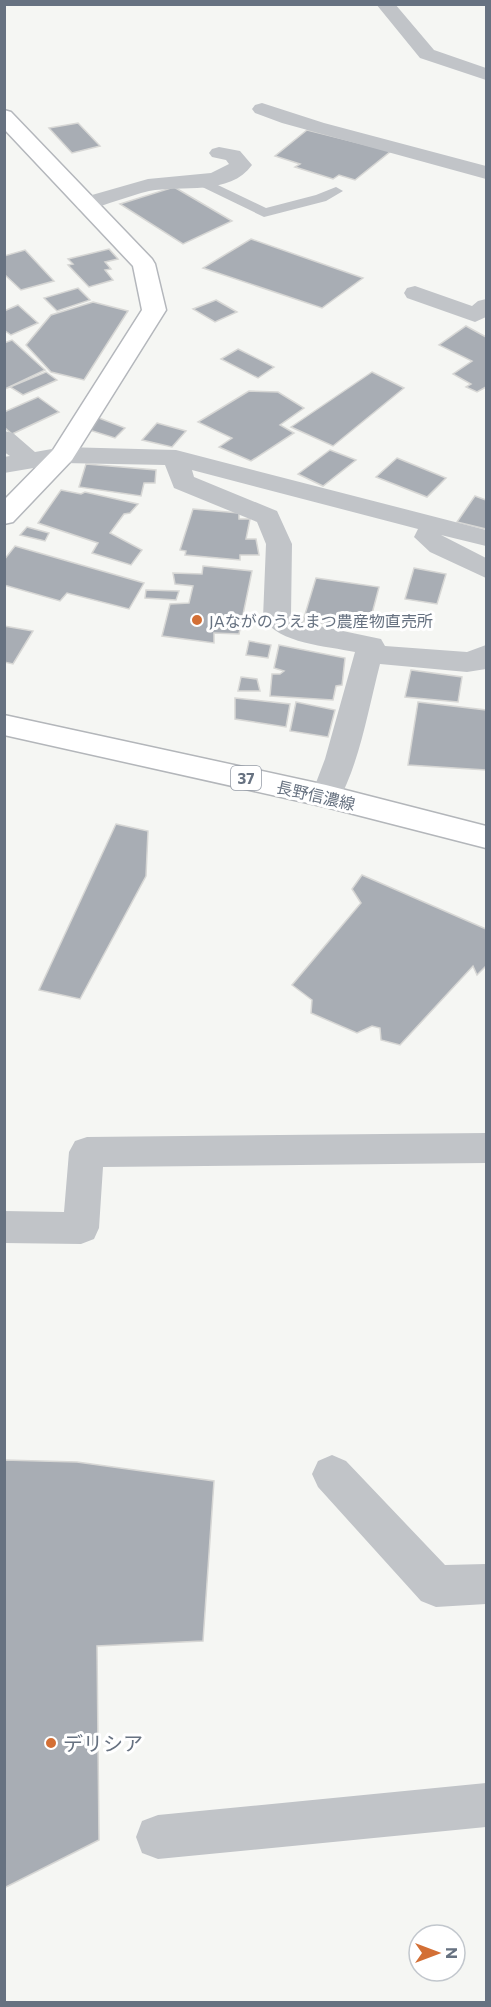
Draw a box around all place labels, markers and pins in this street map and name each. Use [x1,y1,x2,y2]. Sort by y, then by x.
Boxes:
place label: JAながのうえまつ農産物直売所 [209,611,433,630]
marker: JAながのうえまつ農産物直売所 [190,613,204,627]
place label: デリシア [63,1731,143,1755]
marker: デリシア [44,1736,58,1750]

